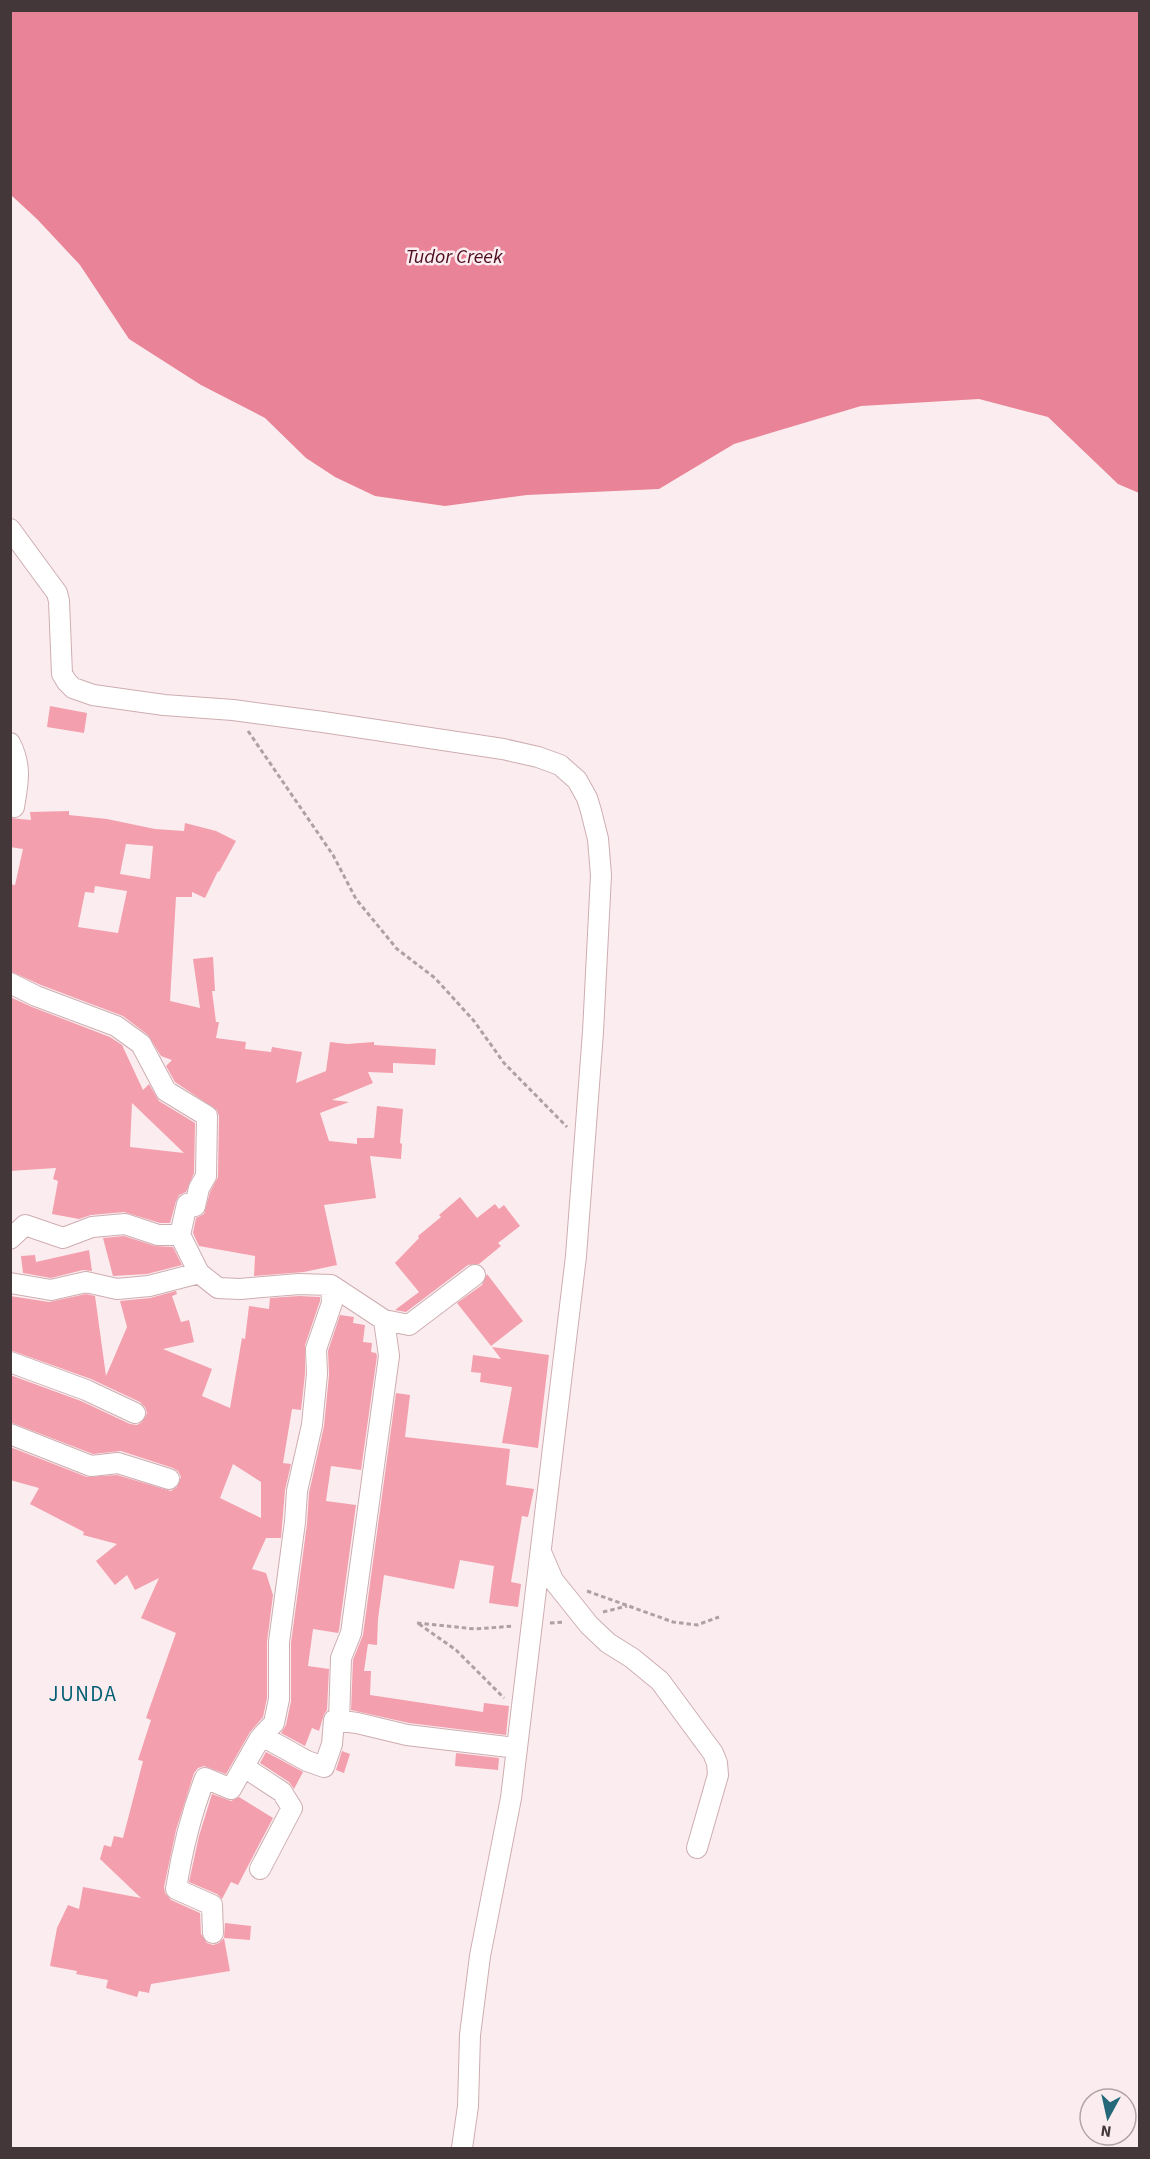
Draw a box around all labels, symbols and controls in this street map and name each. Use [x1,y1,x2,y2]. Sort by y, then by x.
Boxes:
water label: Tudor Creek [406,243,503,271]
district label: JUNDA [49,1679,117,1709]
north arrow [1078,2087,1138,2147]
text: N [1099,2119,1113,2142]

